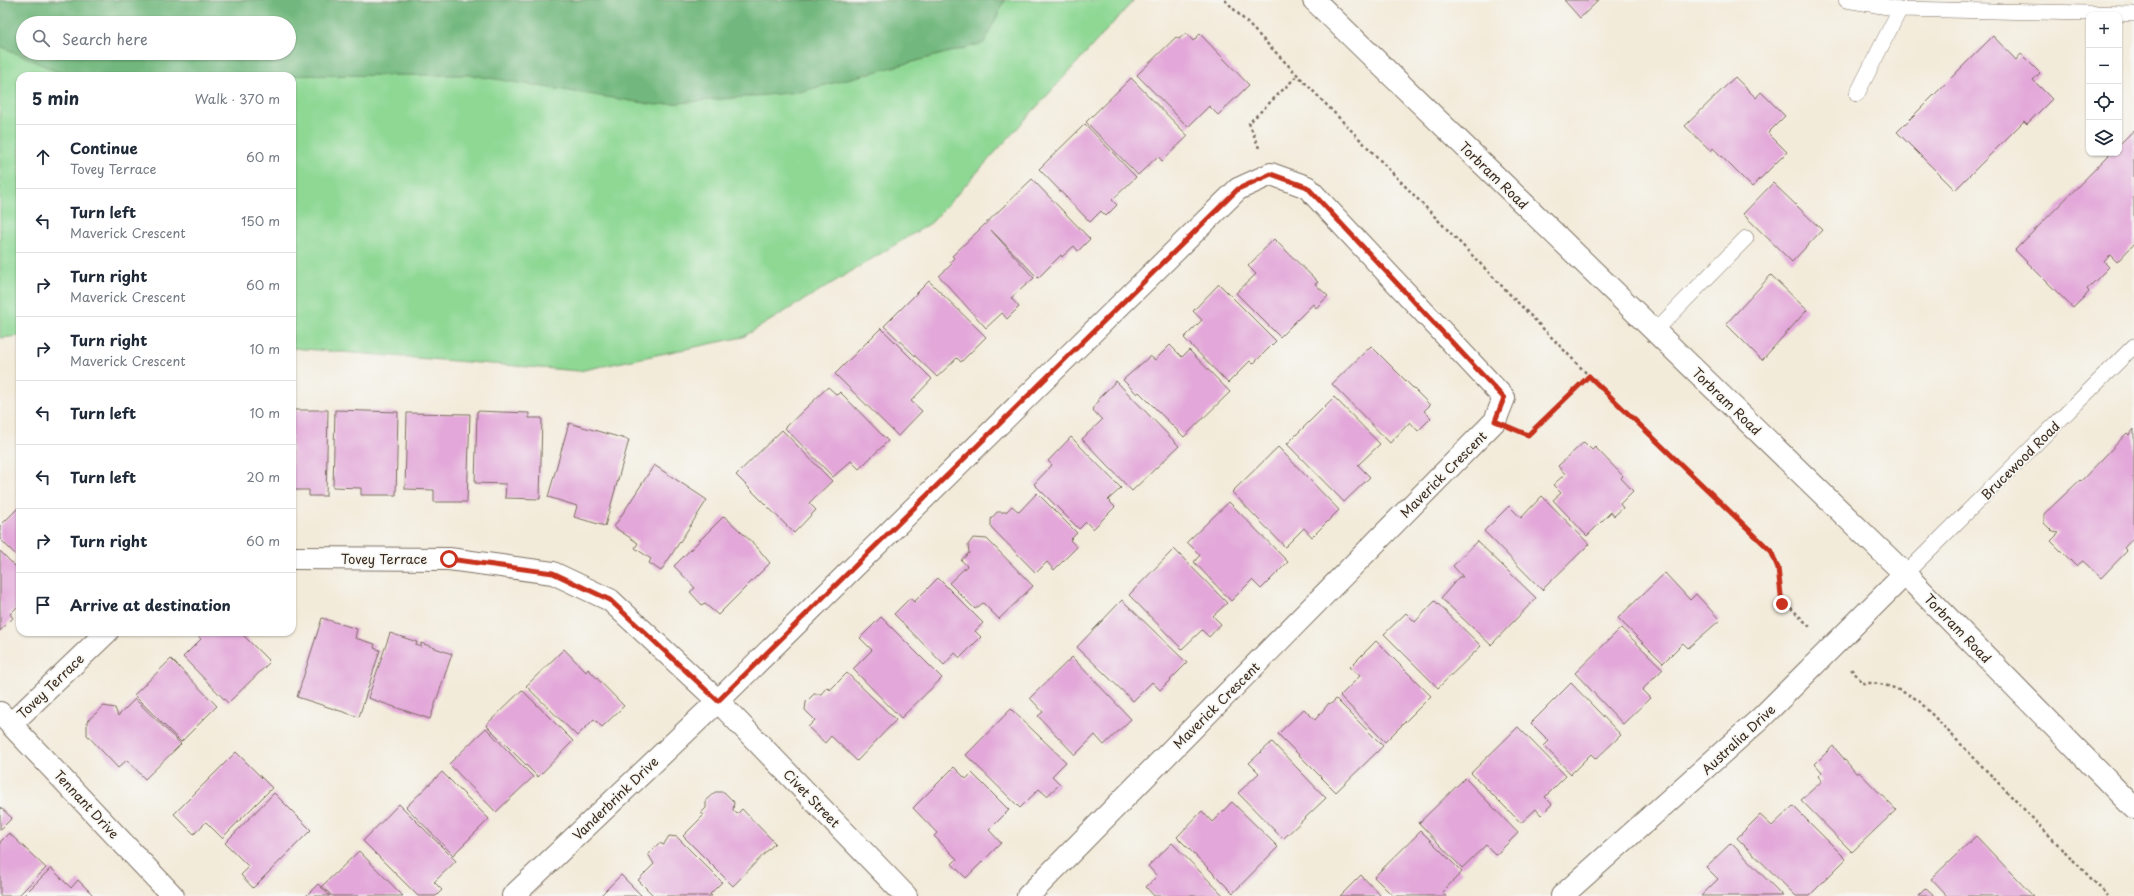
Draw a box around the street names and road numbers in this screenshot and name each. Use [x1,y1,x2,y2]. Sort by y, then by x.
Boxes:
street label: Torbram Road [1455,137,1533,213]
street label: Torbram Road [1688,363,1766,439]
street label: Brucewood Road [1976,416,2064,504]
street label: Maverick Crescent [1395,426,1491,522]
street label: Tovey Terrace [341,549,427,568]
street label: Torbram Road [1920,589,1996,667]
street label: Tovey Terrace [12,649,88,723]
street label: Maverick Crescent [1168,657,1264,753]
street label: Australia Drive [1697,700,1779,778]
street label: Vanderbrink Drive [568,752,662,844]
street label: Civet Street [779,765,845,831]
street label: Tennant Drive [50,766,124,842]

